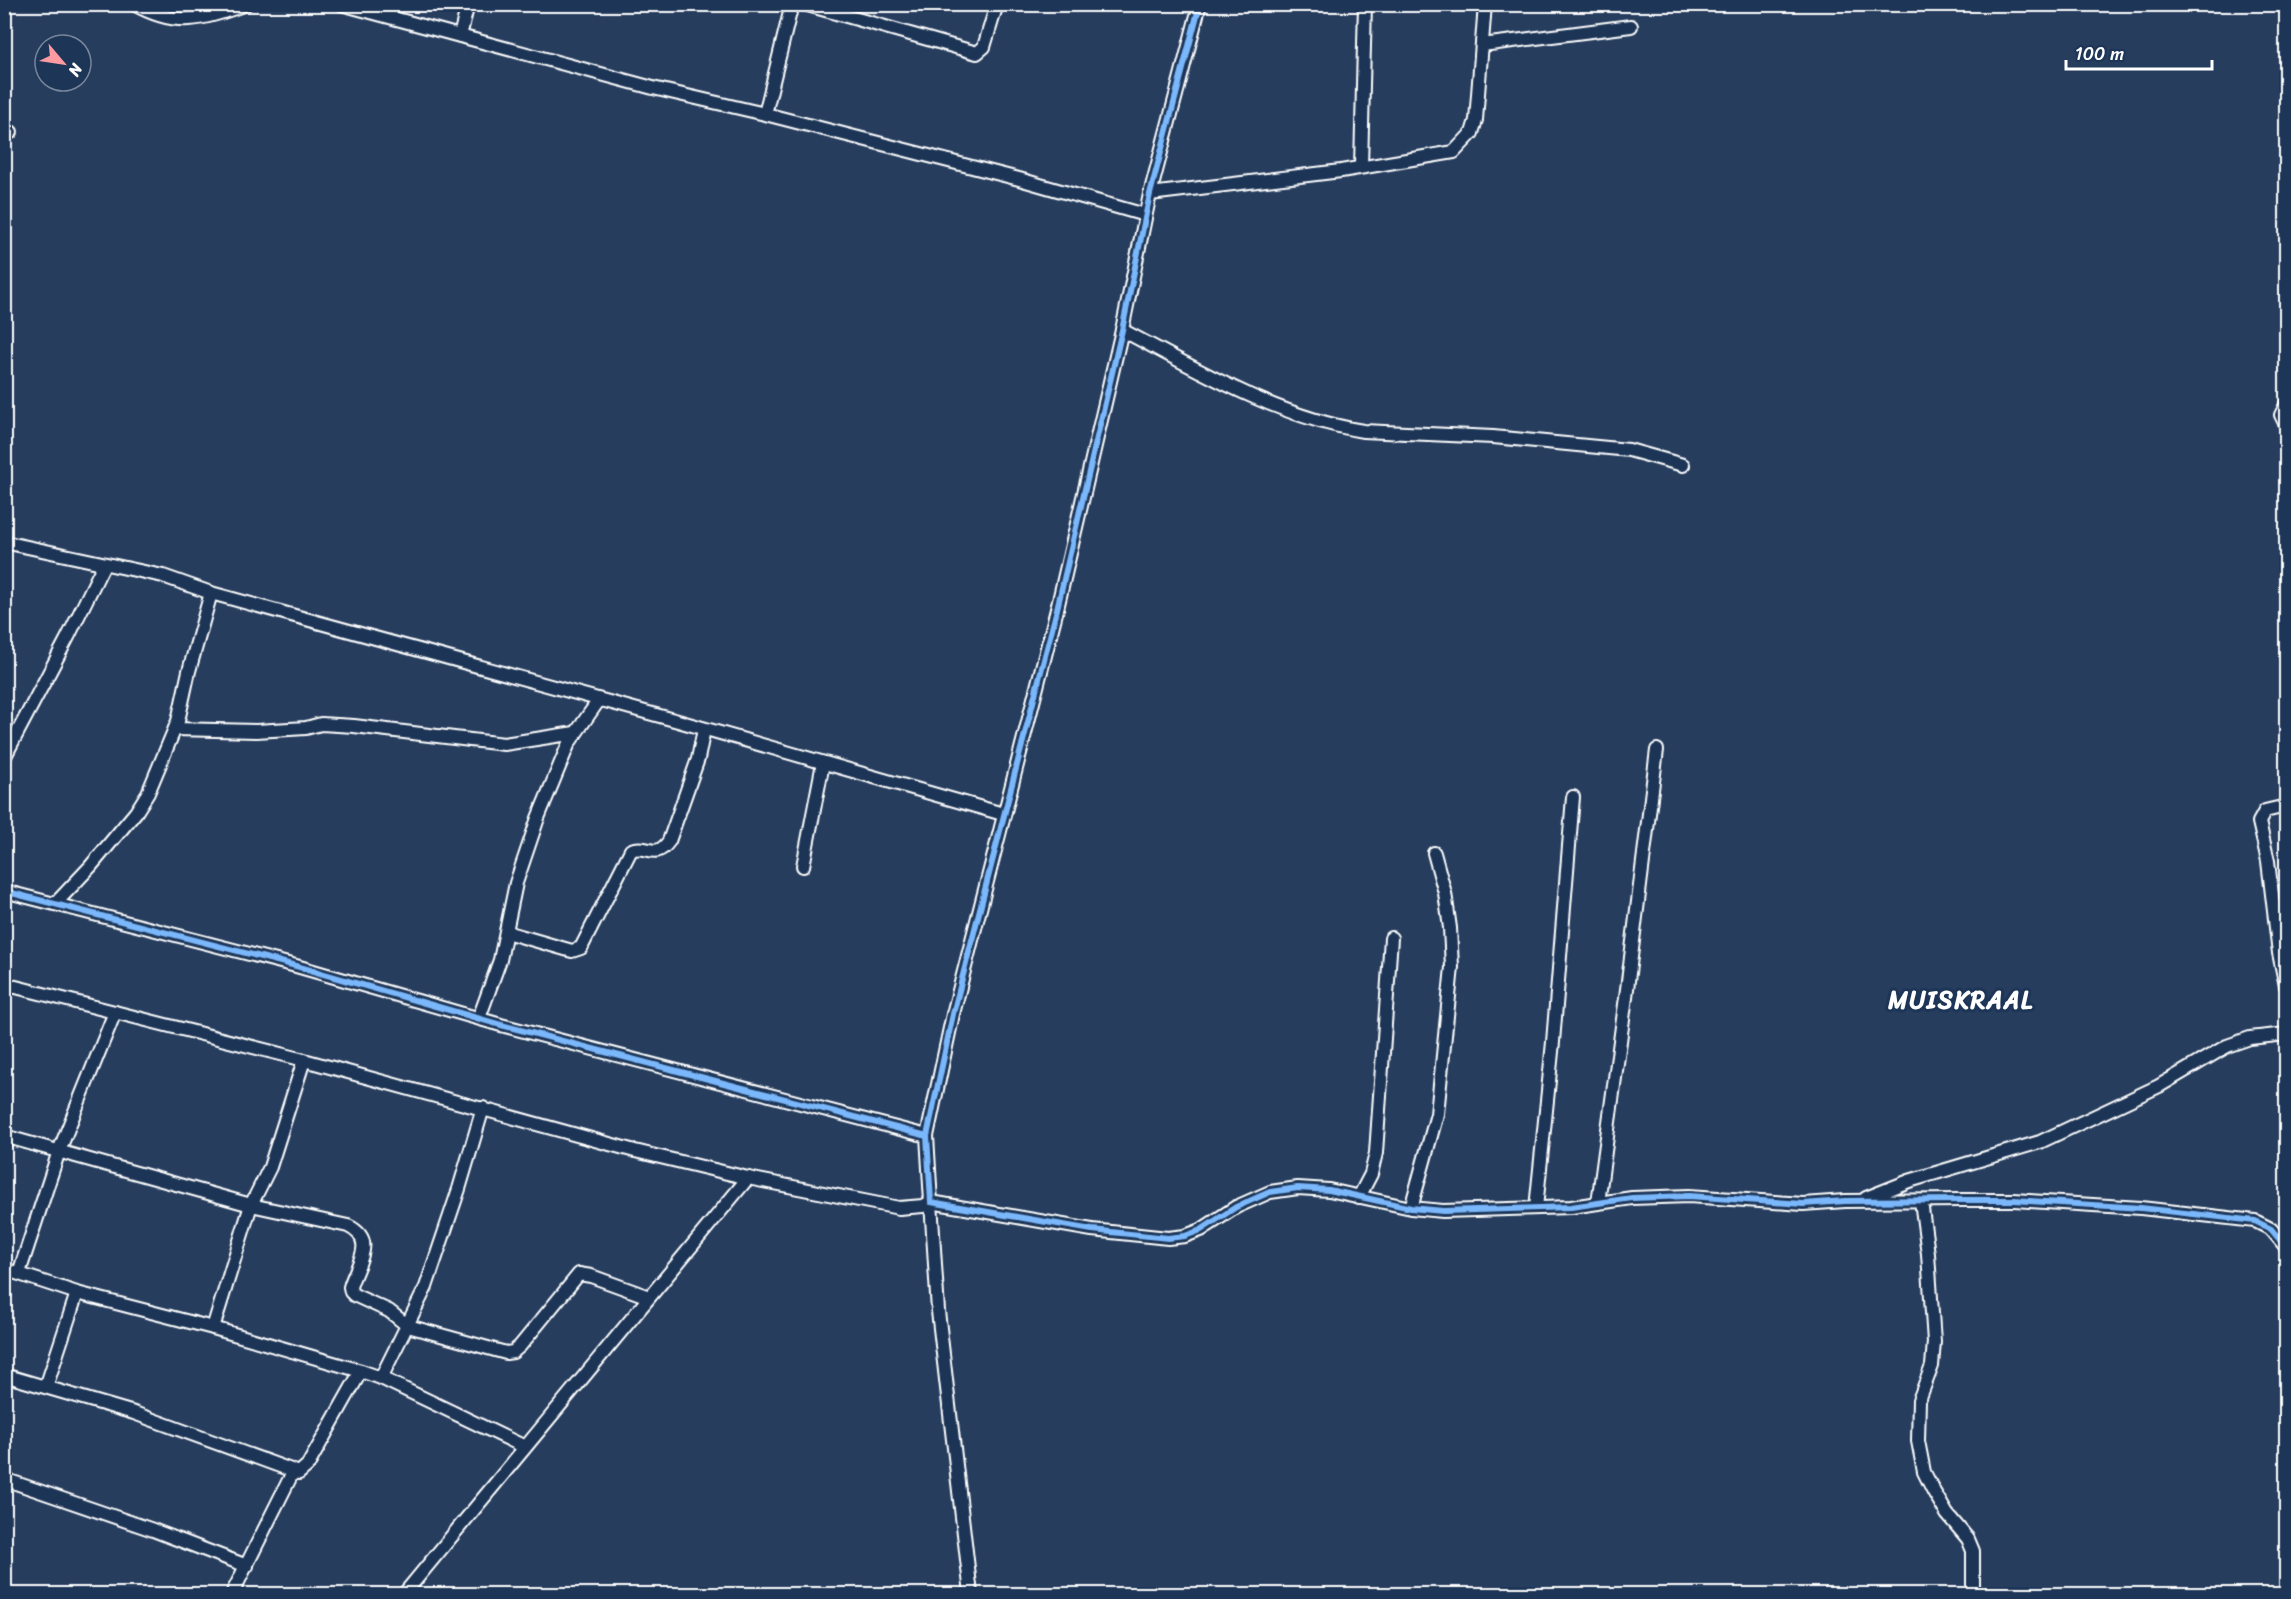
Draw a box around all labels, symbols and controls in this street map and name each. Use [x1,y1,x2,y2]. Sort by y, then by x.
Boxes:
north arrow [33,33,93,93]
scale bar [2066,33,2212,71]
text: 100 m [2075,38,2124,70]
text: N [60,57,92,83]
district label: MUISKRAAL [1887,979,2034,1021]

